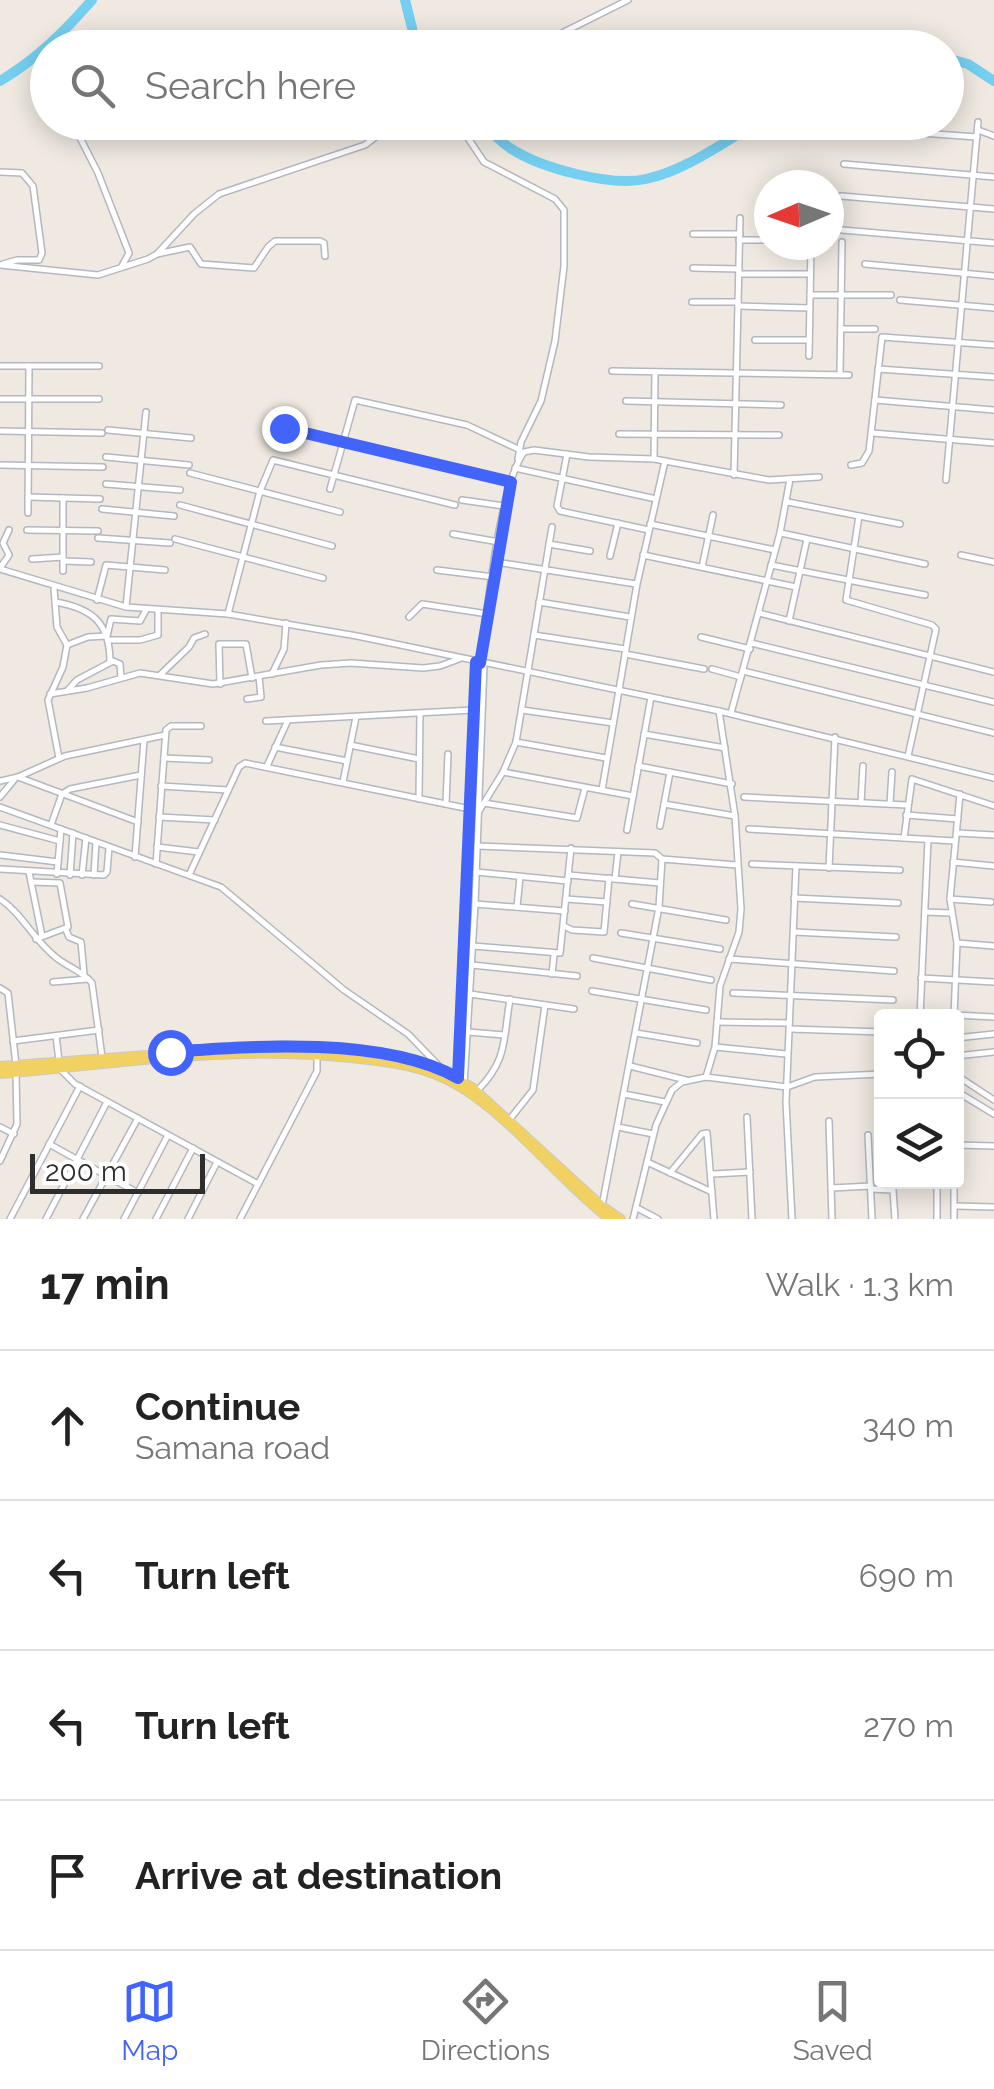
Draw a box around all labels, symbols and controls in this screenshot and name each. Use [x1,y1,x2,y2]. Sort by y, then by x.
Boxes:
search box [30,30,964,140]
icon: search [65,58,120,113]
text: Search here [145,63,356,108]
north arrow [754,170,844,260]
route end [262,406,308,452]
map controls [874,1009,964,1189]
button: locate [874,1009,964,1099]
route start [148,1030,194,1076]
button: layers [874,1099,964,1189]
scale bar [30,1149,205,1194]
text: 200 m [45,1155,127,1188]
text: 17 min [40,1260,170,1309]
text: Walk · 1.3 km [765,1266,954,1303]
text: Continue [135,1384,300,1429]
icon: ahead [40,1398,95,1453]
text: 340 m [862,1407,954,1444]
text: Samana road [135,1429,330,1466]
icon: left [40,1548,95,1603]
text: Turn left [135,1553,290,1598]
text: 690 m [859,1557,954,1594]
icon: left [40,1698,95,1753]
text: Turn left [135,1703,290,1748]
text: 270 m [863,1707,954,1744]
icon: arrive [40,1848,95,1903]
text: Arrive at destination [135,1853,502,1898]
tab: Map [121,1974,178,2067]
tab: Directions [421,1974,550,2067]
tab: Saved [793,1974,873,2067]

